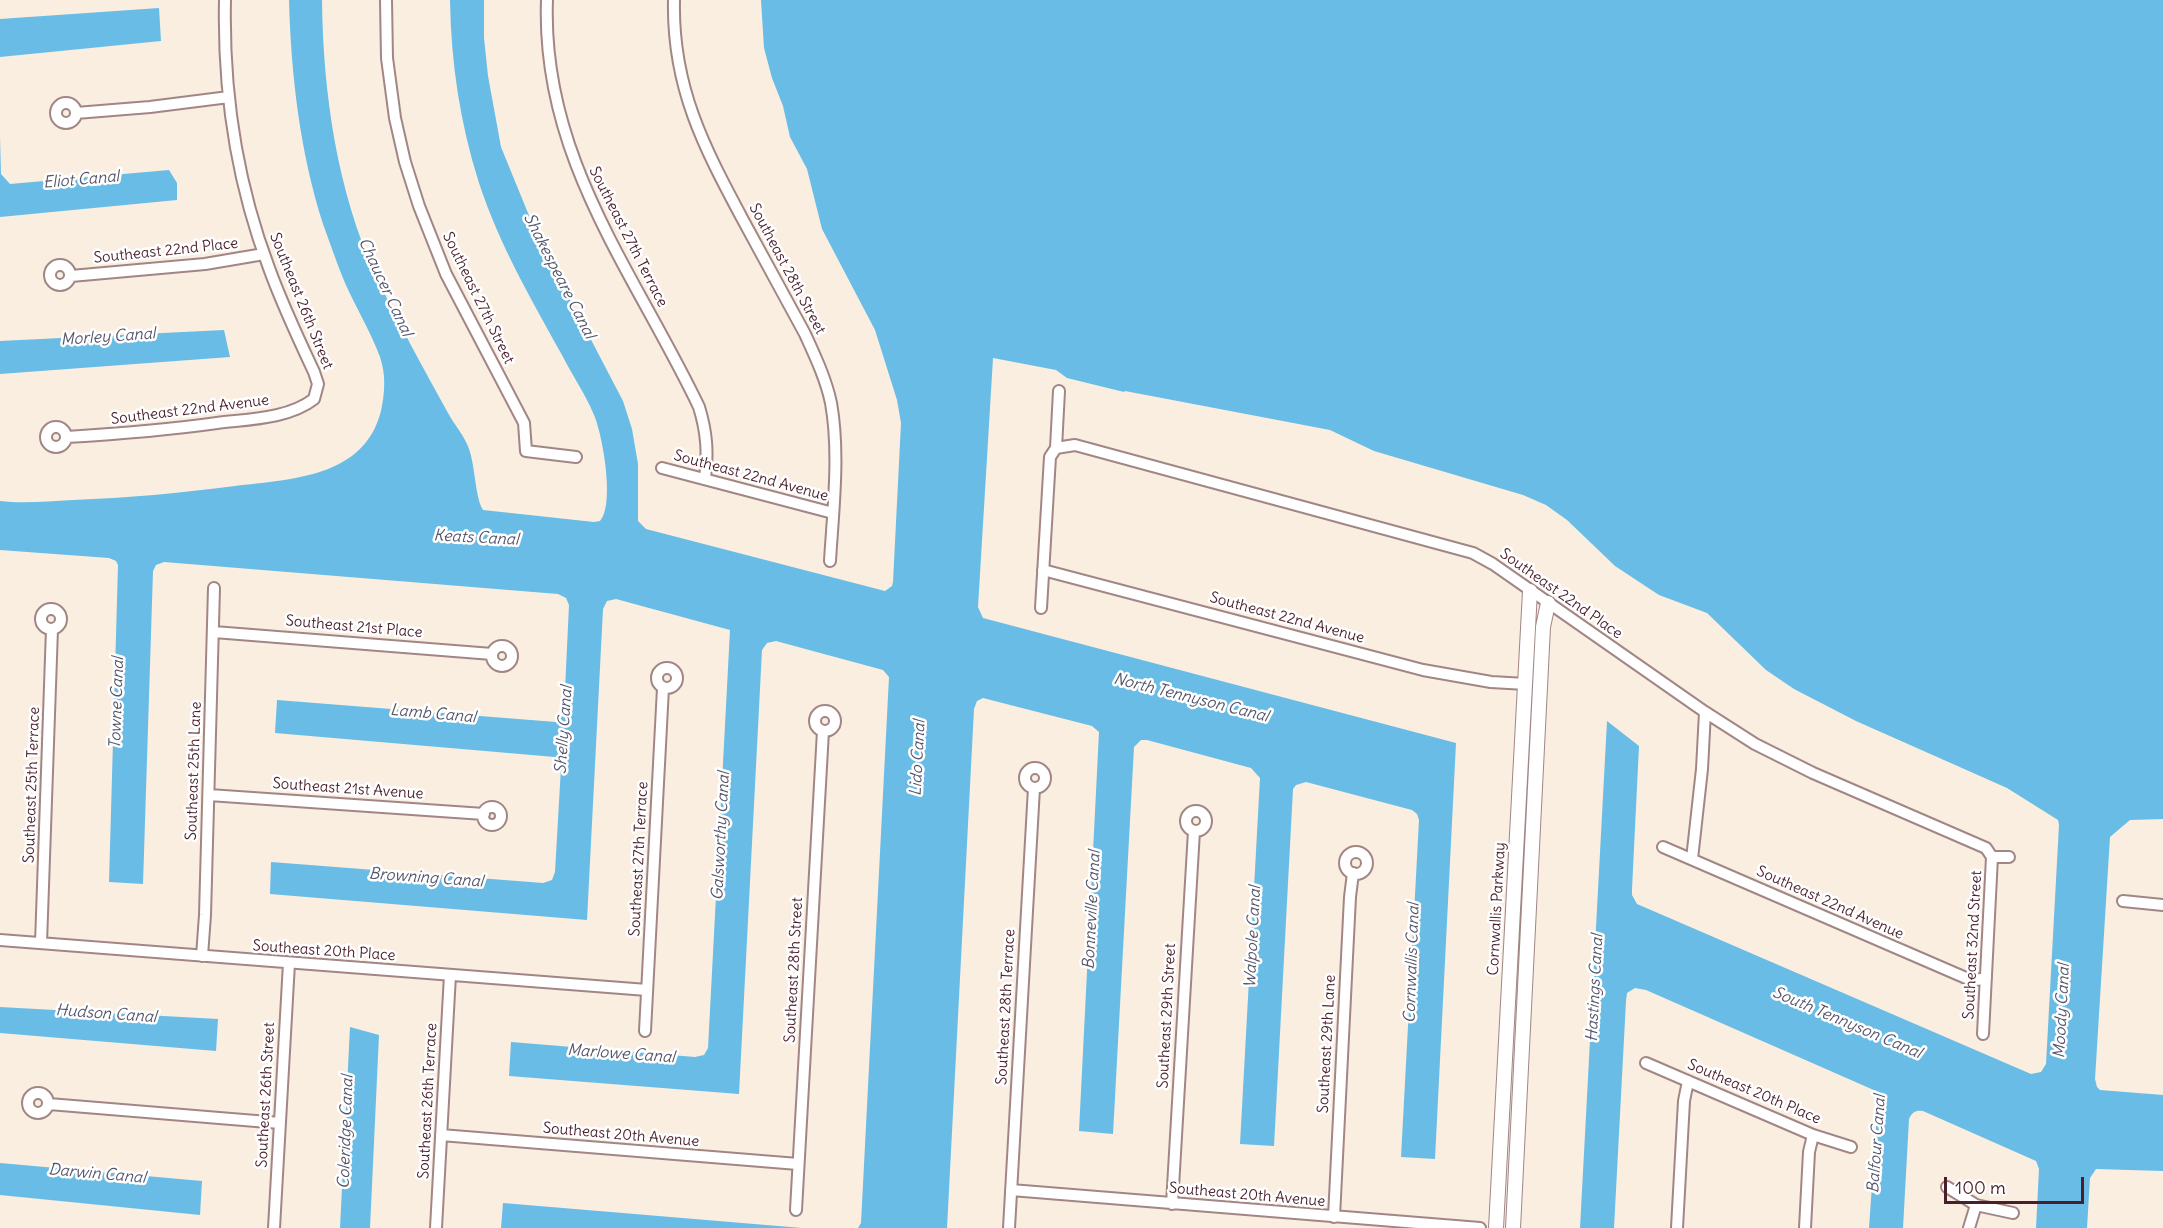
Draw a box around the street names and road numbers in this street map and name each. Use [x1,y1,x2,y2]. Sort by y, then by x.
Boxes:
street label: Southeast 27th Terrace [585,164,671,310]
street label: Southeast 28th Street [745,201,829,337]
street label: Southeast 27th Street [438,229,518,367]
street label: Southeast 26th Street [265,230,337,372]
street label: Southeast 22nd Place [93,234,239,268]
street label: Southeast 22nd Avenue [110,391,270,429]
street label: Southeast 22nd Avenue [672,447,830,505]
street label: Southeast 22nd Place [1496,545,1626,643]
street label: Southeast 22nd Avenue [1208,589,1366,647]
street label: Southeast 21st Place [285,612,423,642]
street label: Southeast 25th Lane [183,701,205,841]
street label: Southeast 25th Terrace [20,707,44,863]
street label: Southeast 21st Avenue [272,775,424,803]
street label: Southeast 27th Terrace [626,781,652,937]
street label: Cornwallis Parkway [1485,842,1509,976]
street label: Southeast 22nd Avenue [1754,862,1906,944]
street label: Southeast 32nd Street [1960,870,1986,1020]
street label: Southeast 28th Street [781,897,807,1043]
street label: Southeast 28th Terrace [993,928,1019,1086]
street label: Southeast 20th Place [252,937,396,965]
street label: Southeast 29th Street [1154,943,1180,1089]
street label: Southeast 29th Lane [1314,974,1340,1114]
street label: Southeast 26th Street [253,1022,279,1168]
street label: Southeast 26th Terrace [415,1022,441,1180]
street label: Southeast 20th Place [1685,1056,1823,1128]
street label: Southeast 20th Avenue [542,1119,700,1151]
street label: Southeast 20th Avenue [1168,1179,1326,1211]

